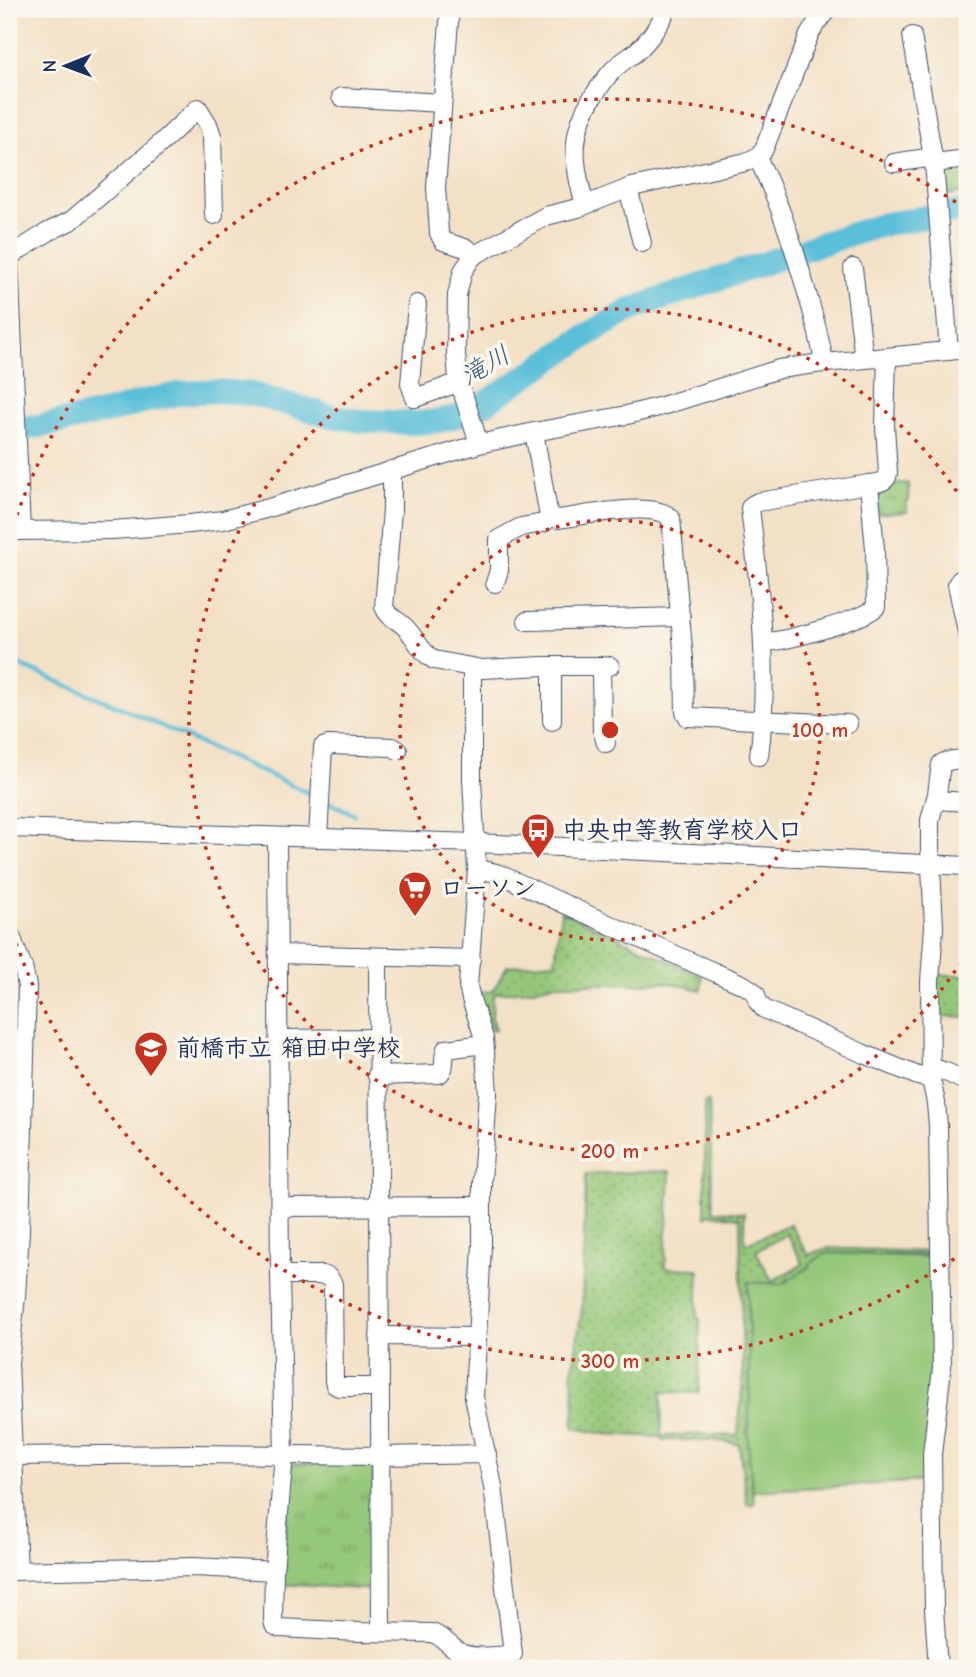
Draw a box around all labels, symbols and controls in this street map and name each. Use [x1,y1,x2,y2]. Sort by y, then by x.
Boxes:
north arrow [32,32,102,102]
text: N [39,60,61,73]
water label: 滝川 [455,340,516,392]
centre of rings [598,718,622,742]
text: 100 m [792,718,848,742]
bus stop icon: 中央中等教育学校入口 [519,811,557,860]
place label: 中央中等教育学校入口 [562,816,802,844]
supermarket icon: ローソン [396,869,434,918]
place label: ローソン [440,874,536,902]
school or university icon: 前橋市立 箱田中学校 [132,1029,170,1078]
place label: 前橋市立 箱田中学校 [176,1034,401,1062]
text: 200 m [581,1139,639,1163]
text: 300 m [581,1349,639,1373]

